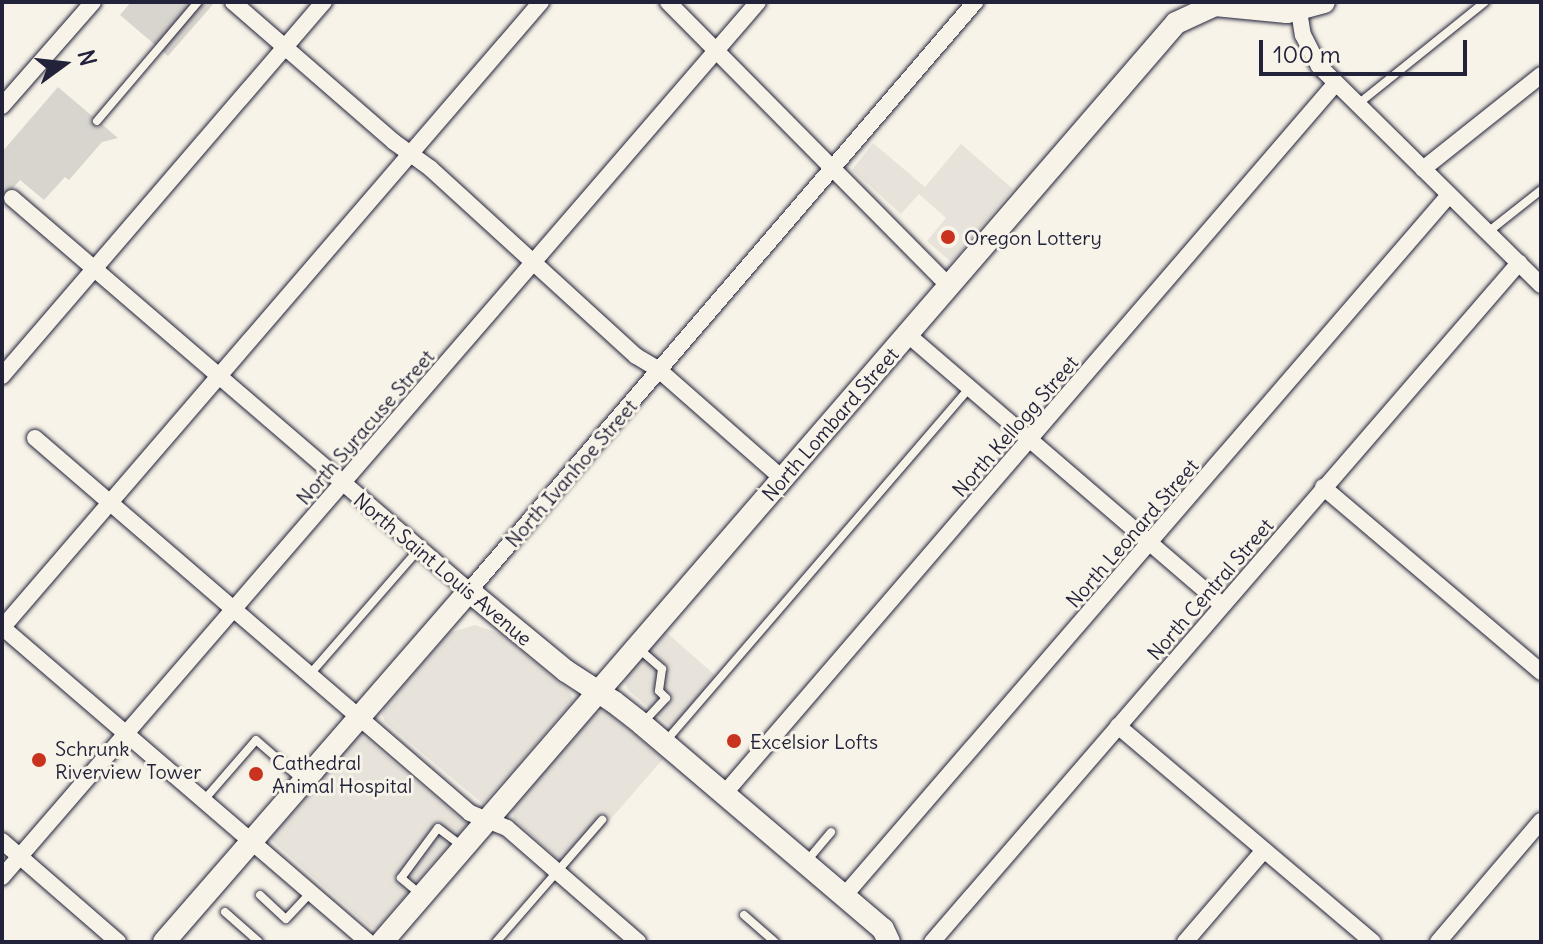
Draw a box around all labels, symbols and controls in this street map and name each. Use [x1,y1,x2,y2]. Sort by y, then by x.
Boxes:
north arrow [24,24,104,104]
scale bar [1263,24,1471,74]
text: 100 m [1273,39,1341,69]
text: N [72,47,103,69]
place label: Oregon Lottery [964,225,1102,249]
marker: Oregon Lottery [939,228,957,246]
street label: North Lombard Street [757,342,903,506]
street label: North Syracuse Street [291,345,439,509]
street label: North Kellogg Street [947,350,1083,502]
street label: North Ivanhoe Street [500,394,642,552]
street label: North Leonard Street [1061,454,1203,612]
street label: North Saint Louis Avenue [349,488,537,650]
street label: North Central Street [1142,513,1278,665]
place label: Excelsior Lofts [750,729,878,753]
marker: Excelsior Lofts [725,732,743,750]
place label: Schrunk Riverview Tower [55,736,201,783]
place label: Cathedral Animal Hospital [272,750,412,797]
marker: Schrunk Riverview Tower [30,751,48,769]
marker: Cathedral Animal Hospital [247,765,265,783]

